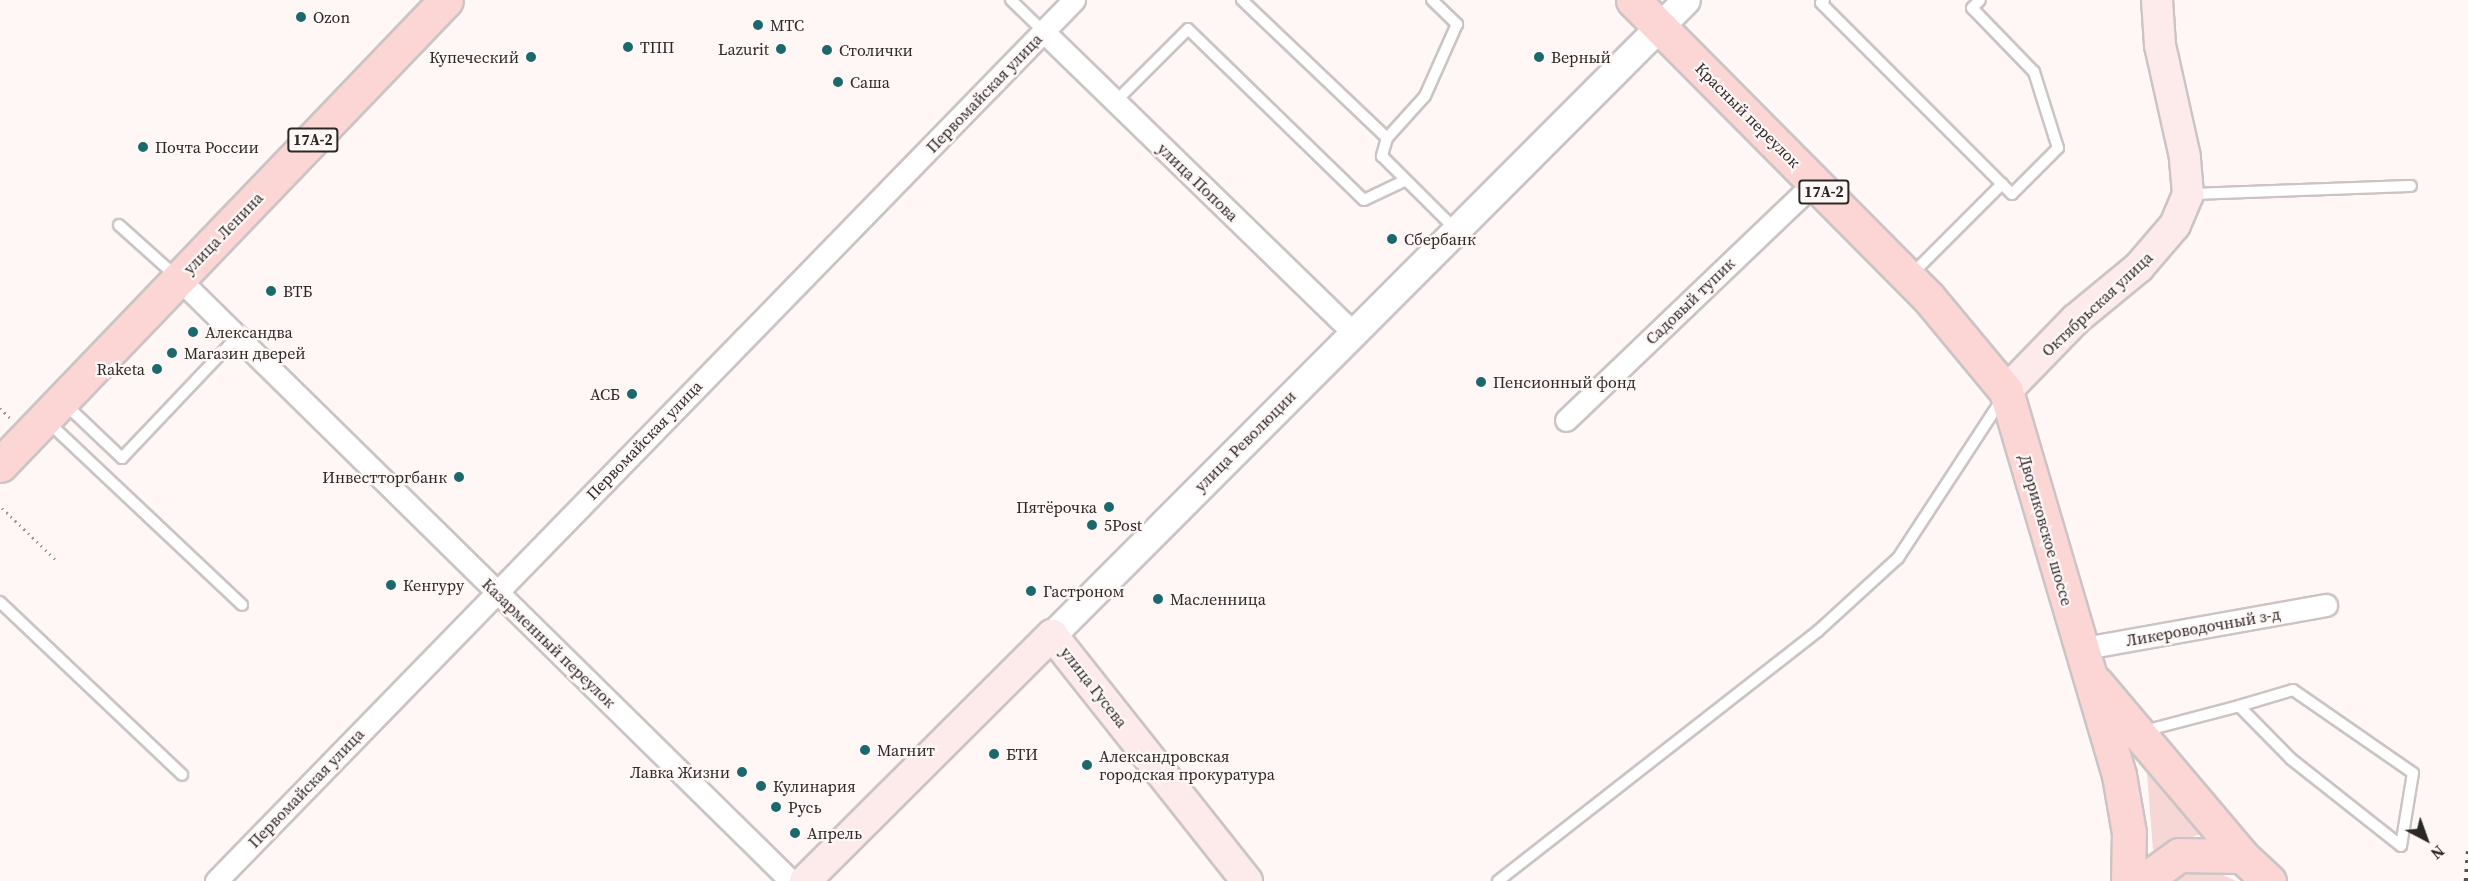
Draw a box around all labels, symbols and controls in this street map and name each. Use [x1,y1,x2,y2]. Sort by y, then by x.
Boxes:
place label: Ozon [313,7,350,27]
marker: Ozon [294,10,308,24]
place label: МТС [770,15,804,35]
marker: МТС [751,18,765,32]
street label: Первомайская улица [922,29,1046,157]
place label: ТПП [640,37,674,57]
place label: Lazurit [718,39,769,59]
marker: ТПП [621,40,635,54]
place label: Столички [839,40,913,60]
marker: Lazurit [774,42,788,56]
marker: Столички [820,43,834,57]
place label: Купеческий [429,47,519,67]
place label: Верный [1551,47,1611,67]
marker: Купеческий [524,50,538,64]
marker: Верный [1532,50,1546,64]
street label: Красный переулок [1691,58,1805,172]
place label: Саша [850,72,890,92]
marker: Саша [831,75,845,89]
road number: 17А-2 [286,128,340,152]
place label: Почта России [155,137,259,157]
street label: улица Попова [1154,139,1242,225]
marker: Почта России [136,140,150,154]
road number: 17А-2 [1797,180,1851,204]
street label: улица Ленина [179,188,267,278]
place label: Сбербанк [1404,229,1476,249]
marker: Сбербанк [1385,232,1399,246]
street label: Октябрьская улица [2038,248,2156,360]
street label: Садовый тупик [1641,254,1739,348]
place label: ВТБ [283,281,312,301]
marker: ВТБ [264,284,278,298]
place label: Александва [205,322,293,342]
marker: Александва [186,325,200,339]
place label: Магазин дверей [184,343,306,363]
marker: Магазин дверей [165,346,179,360]
place label: Raketa [97,359,145,379]
marker: Raketa [150,362,164,376]
place label: Пенсионный фонд [1493,372,1636,392]
marker: Пенсионный фонд [1474,375,1488,389]
street label: Первомайская улица [582,376,706,504]
place label: АСБ [590,384,620,404]
street label: улица Революции [1190,386,1300,496]
marker: АСБ [625,387,639,401]
street label: Двориковское шоссе [2015,452,2077,608]
place label: Инвестторгбанк [322,467,447,487]
marker: Инвестторгбанк [452,470,466,484]
place label: Пятёрочка [1016,497,1097,517]
marker: Пятёрочка [1102,500,1116,514]
place label: 5Post [1104,515,1142,535]
marker: 5Post [1085,518,1099,532]
street label: Казарменный переулок [478,574,620,712]
place label: Кенгуру [403,575,464,595]
marker: Кенгуру [384,578,398,592]
place label: Гастроном [1043,581,1124,601]
marker: Гастроном [1024,584,1038,598]
place label: Масленница [1170,589,1266,609]
marker: Масленница [1151,592,1165,606]
street label: Ликероводочный з-д [2124,604,2282,650]
street label: улица Гусева [1056,643,1132,731]
street label: Первомайская улица [244,724,368,852]
place label: Магнит [877,740,935,760]
marker: Магнит [858,743,872,757]
place label: БТИ [1006,744,1038,764]
place label: Александровская городская прокуратура [1099,746,1275,784]
marker: БТИ [987,747,1001,761]
marker: Александровская городская прокуратура [1080,758,1094,772]
place label: Лавка Жизни [630,762,730,782]
marker: Лавка Жизни [735,765,749,779]
place label: Кулинария [773,776,856,796]
marker: Кулинария [754,779,768,793]
place label: Русь [788,797,822,817]
marker: Русь [769,800,783,814]
north arrow [2396,809,2456,869]
place label: Апрель [807,823,862,843]
marker: Апрель [788,826,802,840]
text: N [2426,840,2449,865]

